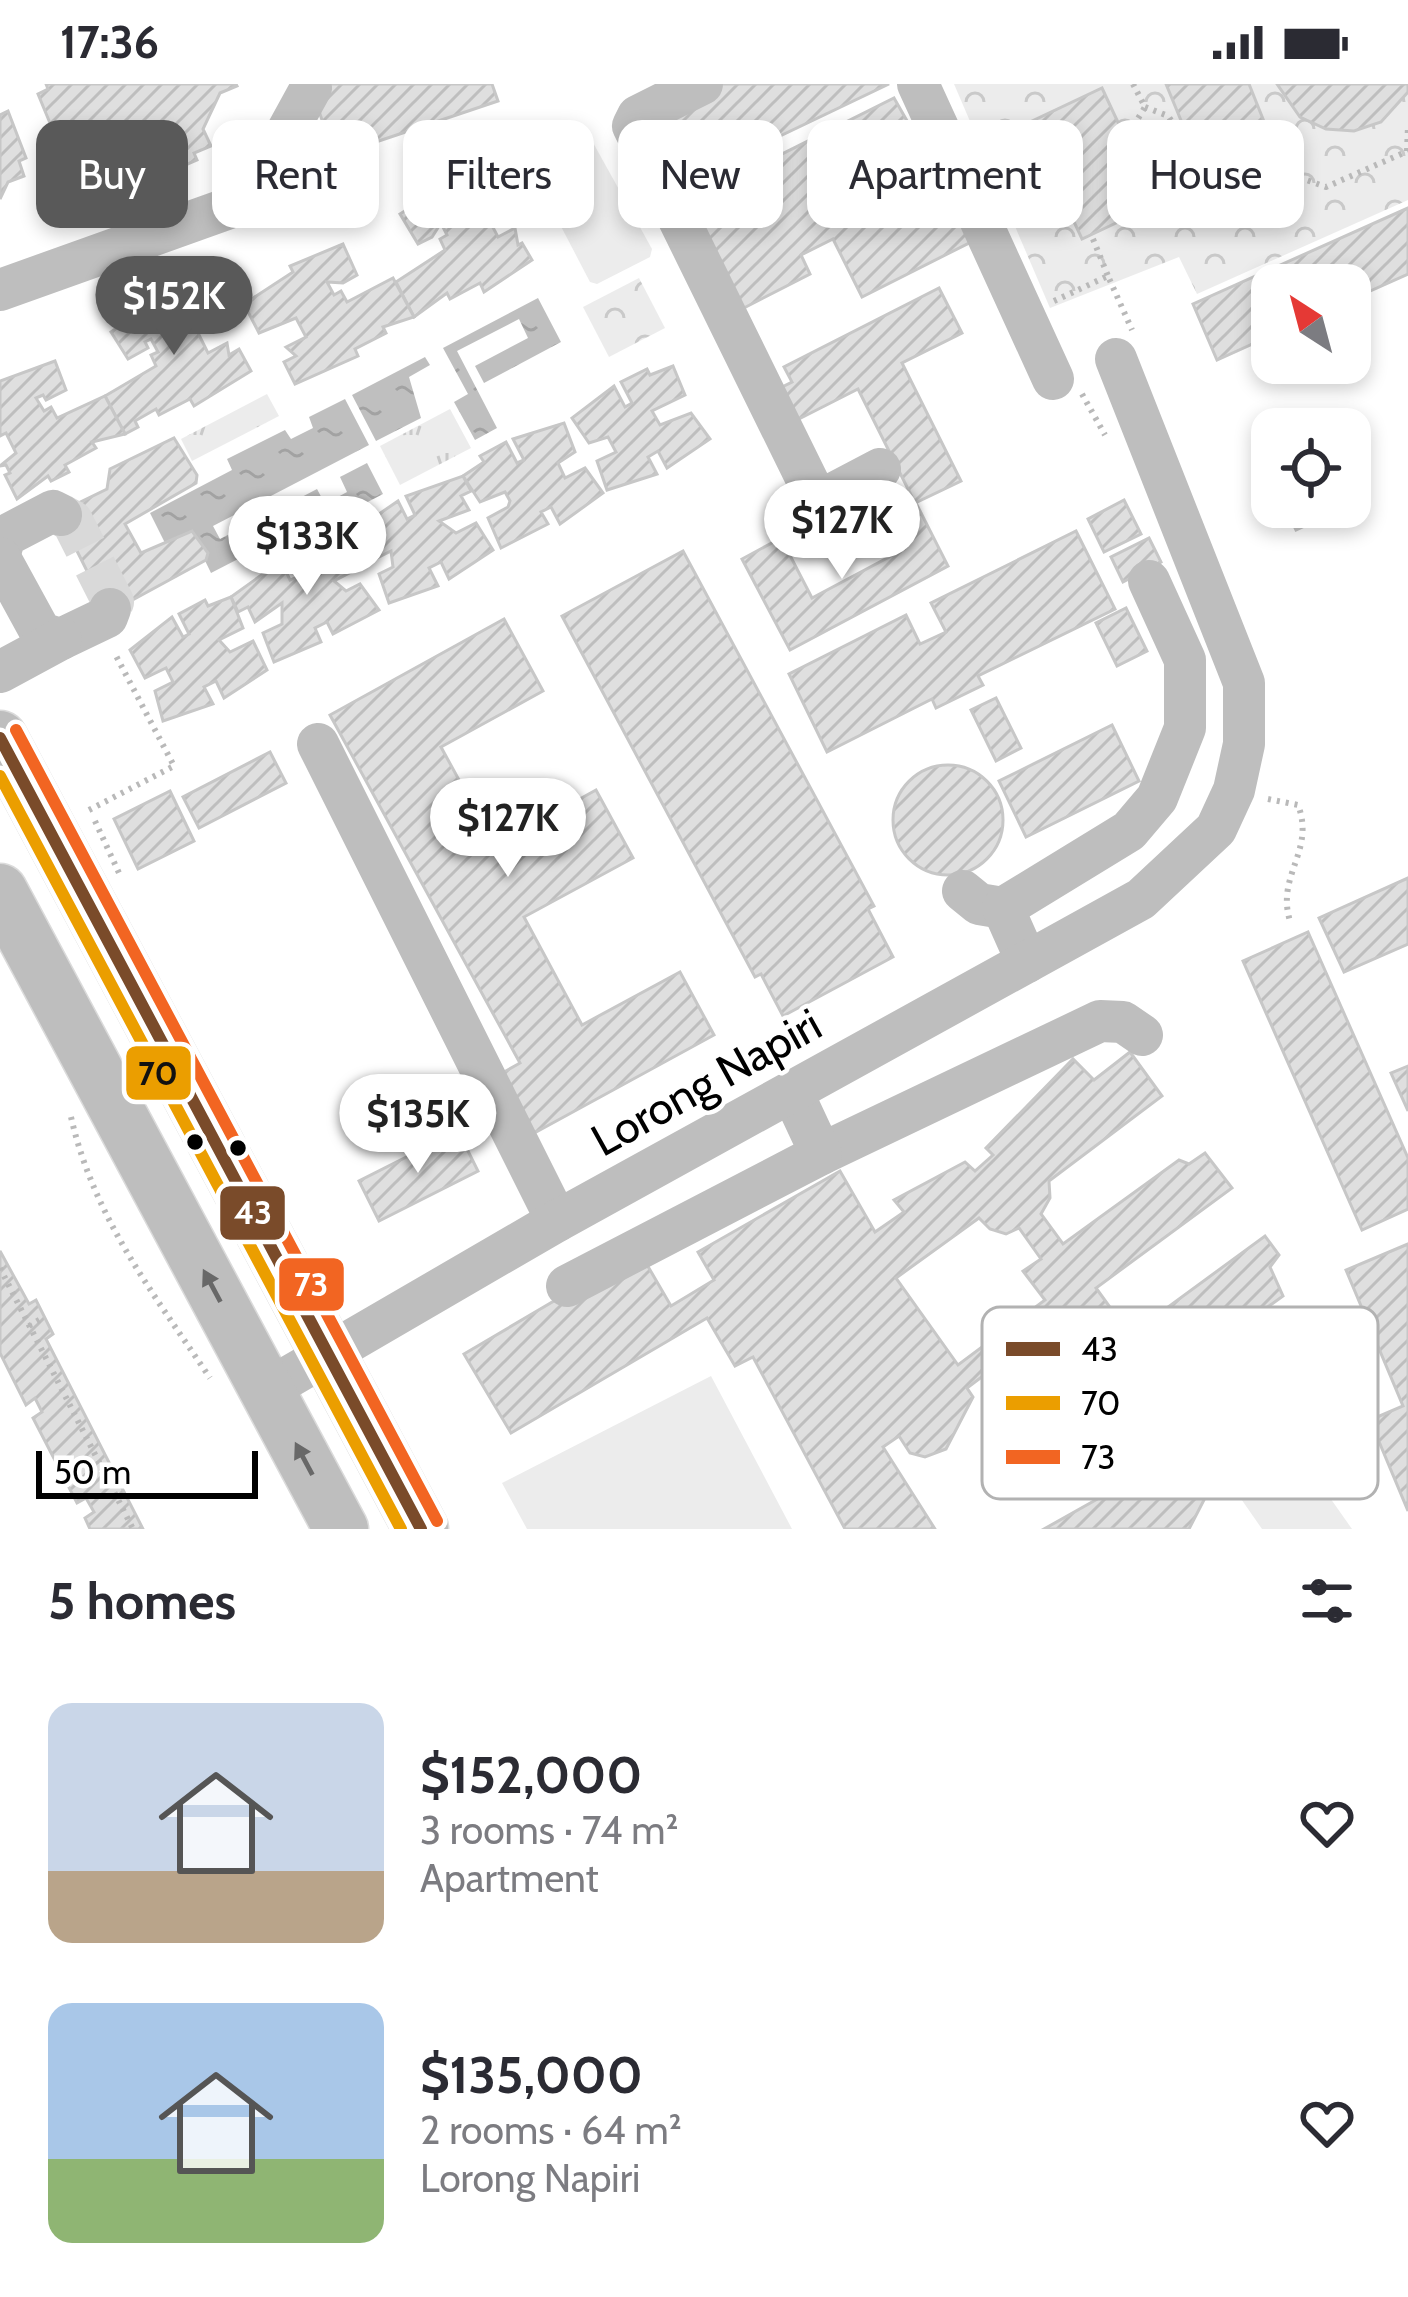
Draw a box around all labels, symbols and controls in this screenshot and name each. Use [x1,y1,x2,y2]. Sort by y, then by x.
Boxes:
text: 17:36 [60,15,159,69]
chip: Buy [36,120,188,228]
chip: Rent [212,120,379,228]
chip: Filters [403,120,594,228]
chip: New [618,120,783,228]
chip: Apartment [807,120,1083,228]
chip: House [1107,120,1304,228]
pin: $152K [90,256,258,358]
north arrow [1251,264,1371,384]
map controls [1251,264,1371,528]
text: $152K [122,271,226,319]
button: locate [1251,408,1371,528]
pin: $127K [758,480,926,582]
text: $127K [791,495,893,543]
pin: $133K [223,496,391,598]
text: $133K [255,511,359,559]
pin: $127K [424,778,592,880]
text: $127K [457,793,559,841]
street label: Lorong Napiri [582,997,830,1167]
line badge: 70 [124,1044,193,1102]
text: 70 [138,1053,178,1093]
pin: $135K [334,1074,502,1176]
text: $135K [366,1089,470,1137]
unlabelled marker [184,1131,206,1153]
unlabelled marker [227,1137,249,1159]
line badge: 43 [218,1184,287,1242]
text: 43 [234,1192,272,1232]
line badge: 73 [277,1256,346,1313]
text: 73 [294,1264,328,1304]
one-way arrow [203,1269,223,1304]
legend [982,1307,1378,1499]
text: 43 [1081,1329,1118,1369]
text: 70 [1081,1383,1120,1423]
text: 73 [1081,1437,1115,1477]
one-way arrow [295,1442,315,1477]
scale bar [36,1445,258,1498]
text: 50 m [54,1452,131,1492]
icon: filters [1294,1568,1360,1634]
text: 5 homes [48,1570,236,1632]
text: $152,000 [420,1744,642,1806]
icon: home [144,1751,288,1895]
icon: heart [1294,1790,1360,1856]
text: 3 rooms · 74 m² [420,1806,679,1854]
text: Apartment [420,1854,599,1902]
text: $135,000 [420,2044,643,2106]
icon: home [144,2051,288,2195]
icon: heart [1294,2090,1360,2156]
text: 2 rooms · 64 m² [420,2106,682,2154]
text: Lorong Napiri [420,2154,640,2202]

